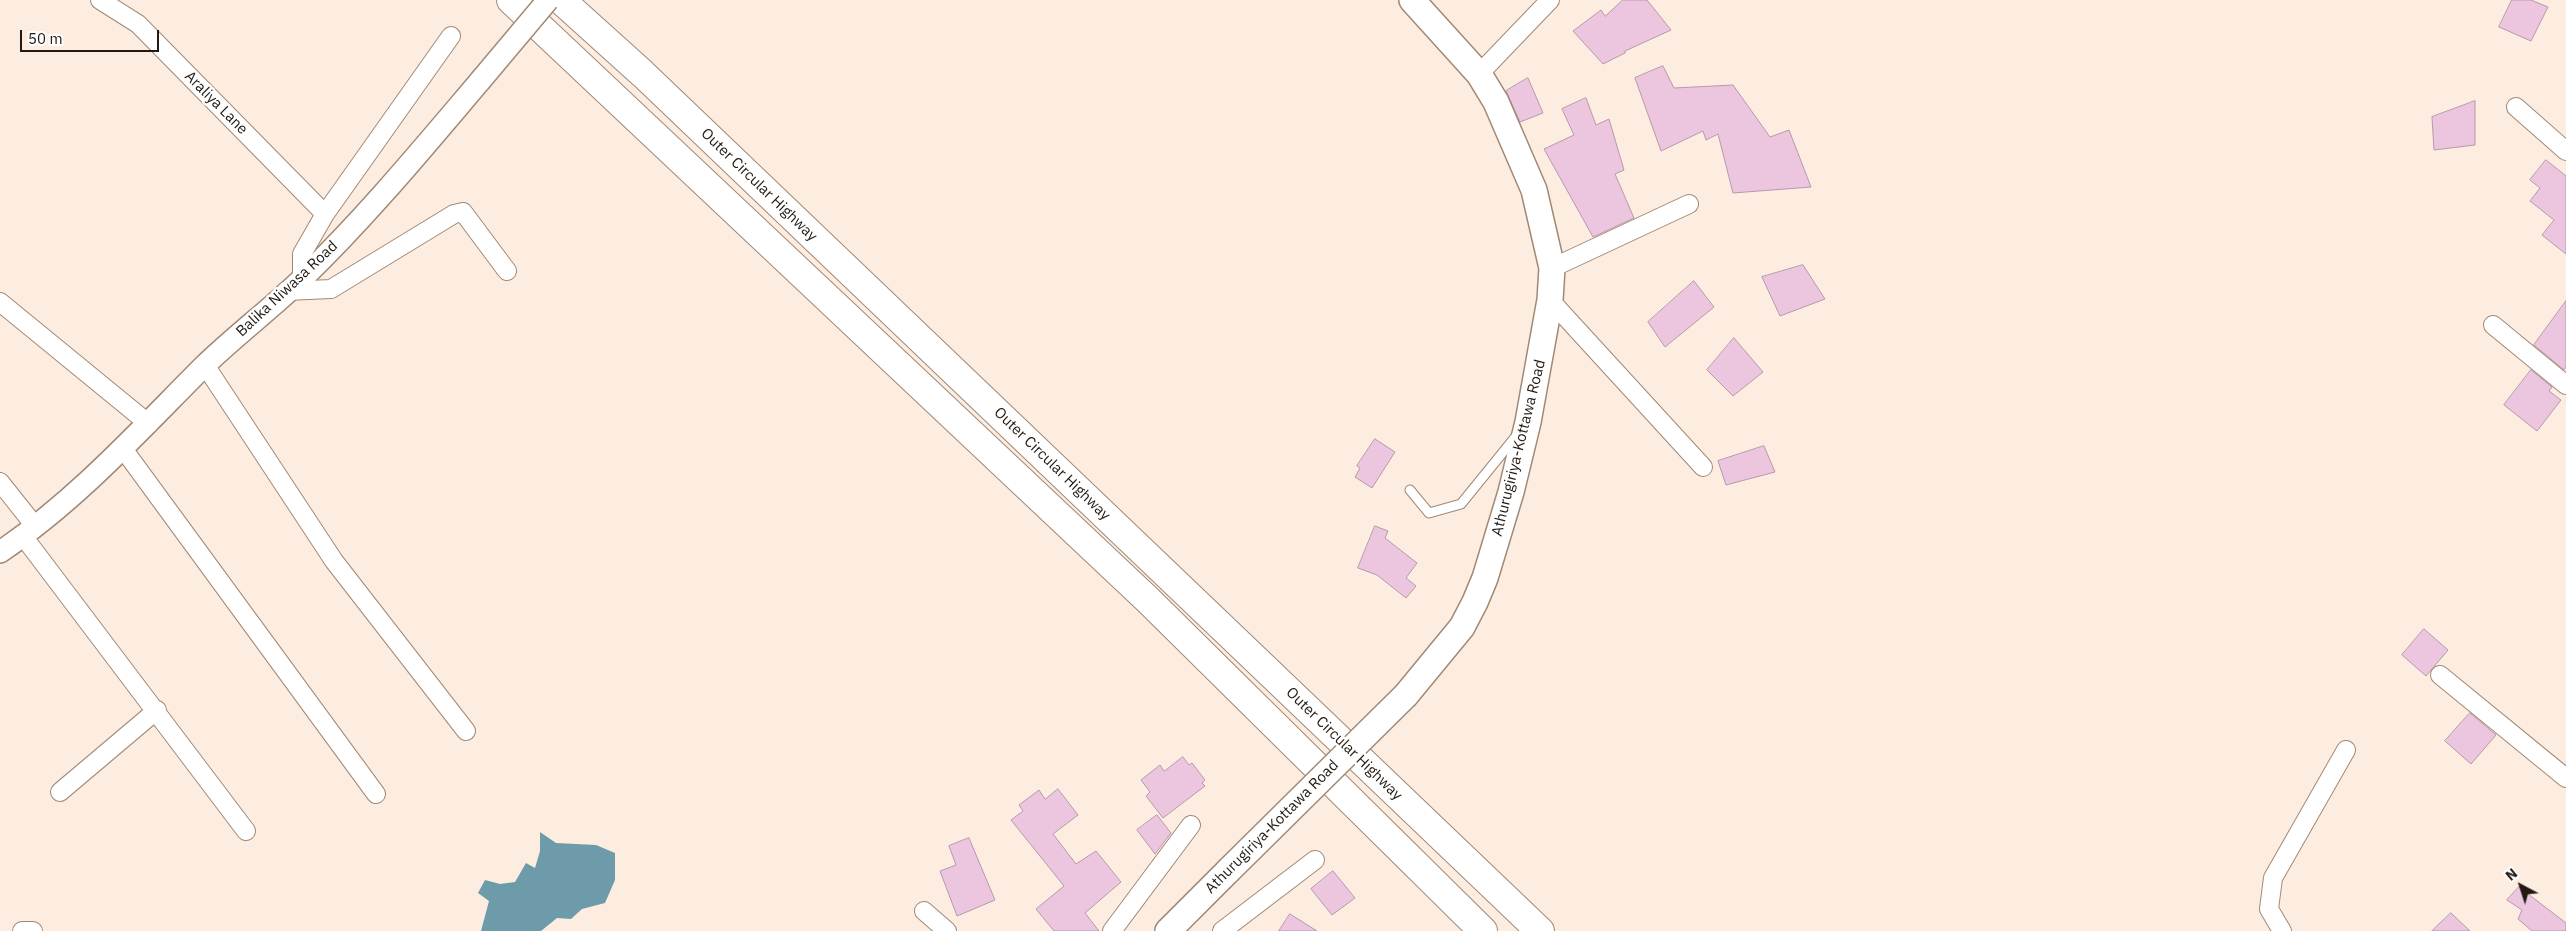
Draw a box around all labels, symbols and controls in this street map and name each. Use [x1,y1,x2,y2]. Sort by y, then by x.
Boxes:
scale bar [22,20,161,52]
text: 50 m [28,29,63,48]
street label: Araliya Lane [181,68,251,138]
street label: Outer Circular Highway [697,125,821,245]
street label: Balika Niwasa Road [233,237,341,341]
street label: Athurugiriya-Kottawa Road [1488,358,1550,538]
street label: Outer Circular Highway [990,404,1114,524]
street label: Outer Circular Highway [1282,684,1406,804]
street label: Athurugiriya-Kottawa Road [1202,757,1342,897]
north arrow [2496,861,2546,911]
text: N [2502,864,2521,885]

